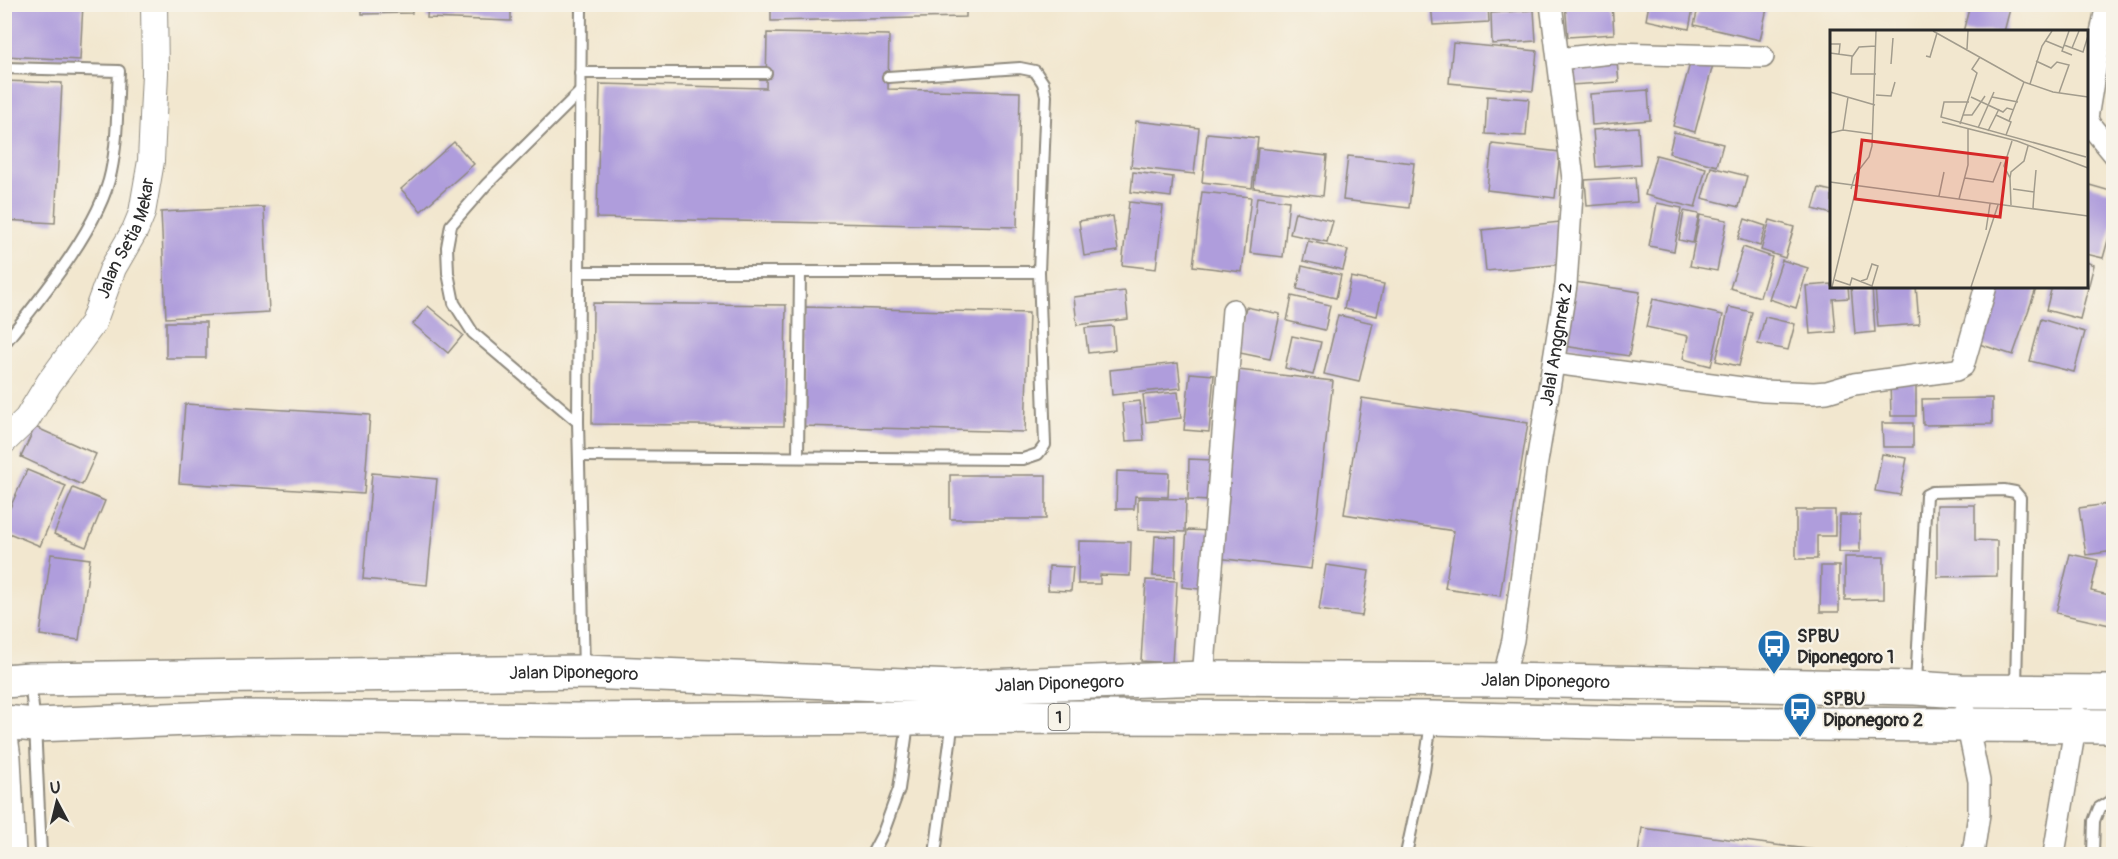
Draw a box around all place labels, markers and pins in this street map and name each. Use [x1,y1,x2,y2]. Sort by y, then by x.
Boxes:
place label: SPBU Diponegoro 1 [1797,625,1894,669]
bus stop icon: SPBU Diponegoro 1 [1756,628,1792,675]
place label: SPBU Diponegoro 2 [1823,688,1923,732]
bus stop icon: SPBU Diponegoro 2 [1782,691,1818,738]

